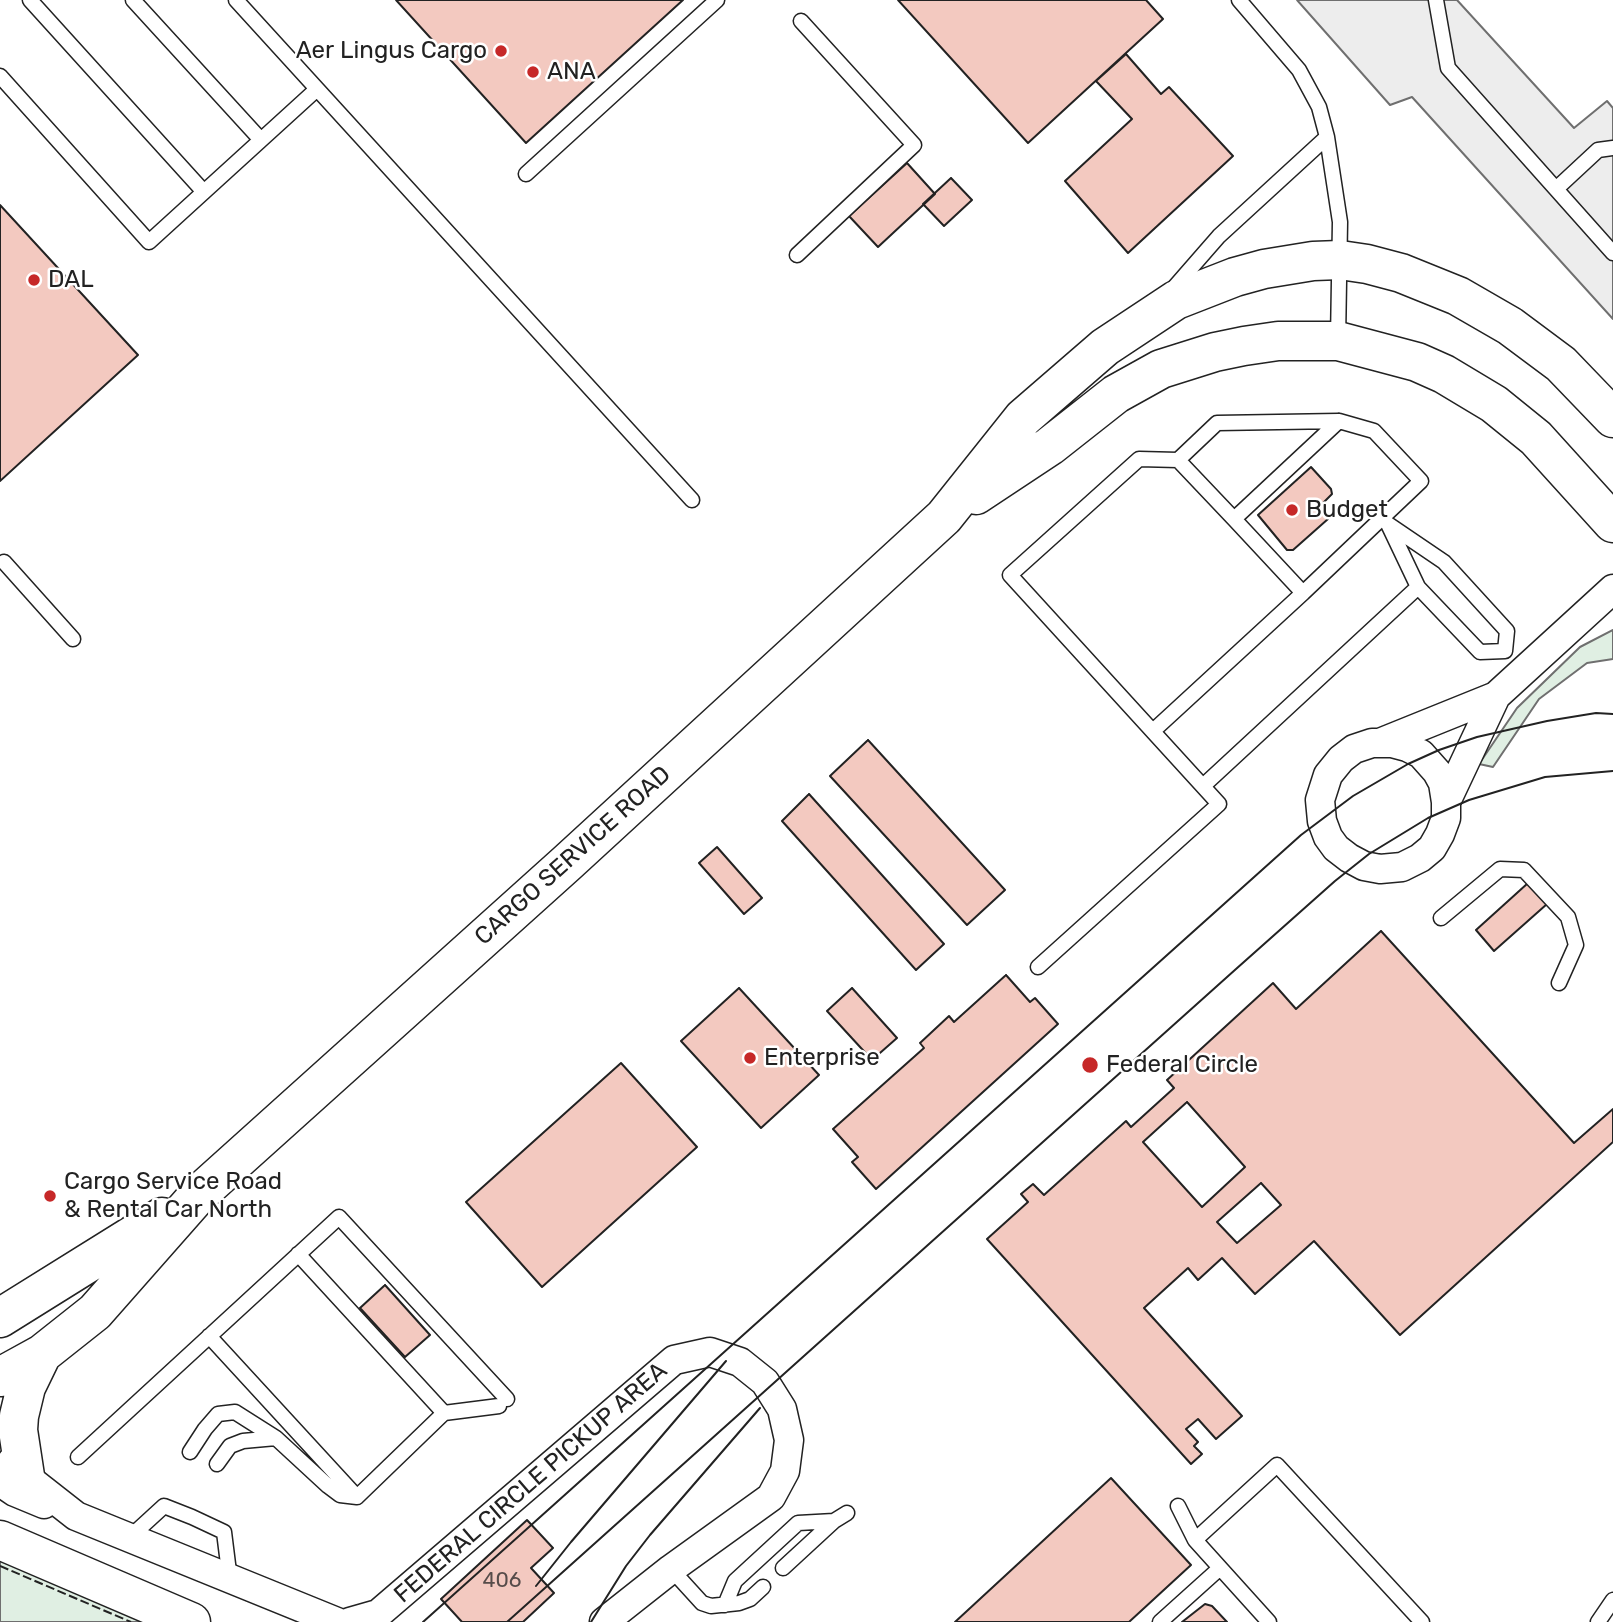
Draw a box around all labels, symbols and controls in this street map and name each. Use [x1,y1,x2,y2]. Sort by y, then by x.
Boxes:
place label: Aer Lingus Cargo [296,37,487,65]
marker: Aer Lingus Cargo [493,43,509,59]
place label: ANA [547,58,596,86]
marker: ANA [525,64,541,80]
place label: DAL [48,266,94,294]
marker: DAL [26,272,42,288]
place label: Budget [1306,496,1388,524]
marker: Budget [1284,502,1300,518]
street label: CARGO SERVICE ROAD [469,760,677,952]
place label: Enterprise [764,1044,880,1072]
marker: Enterprise [742,1050,758,1066]
place label: Federal Circle [1106,1051,1258,1079]
marker: Federal Circle [1080,1055,1100,1075]
place label: Cargo Service Road & Rental Car North [64,1168,282,1224]
marker: Cargo Service Road & Rental Car North [42,1188,58,1204]
street label: FEDERAL CIRCLE PICKUP AREA [389,1357,673,1609]
house number: 406 [482,1568,522,1594]

